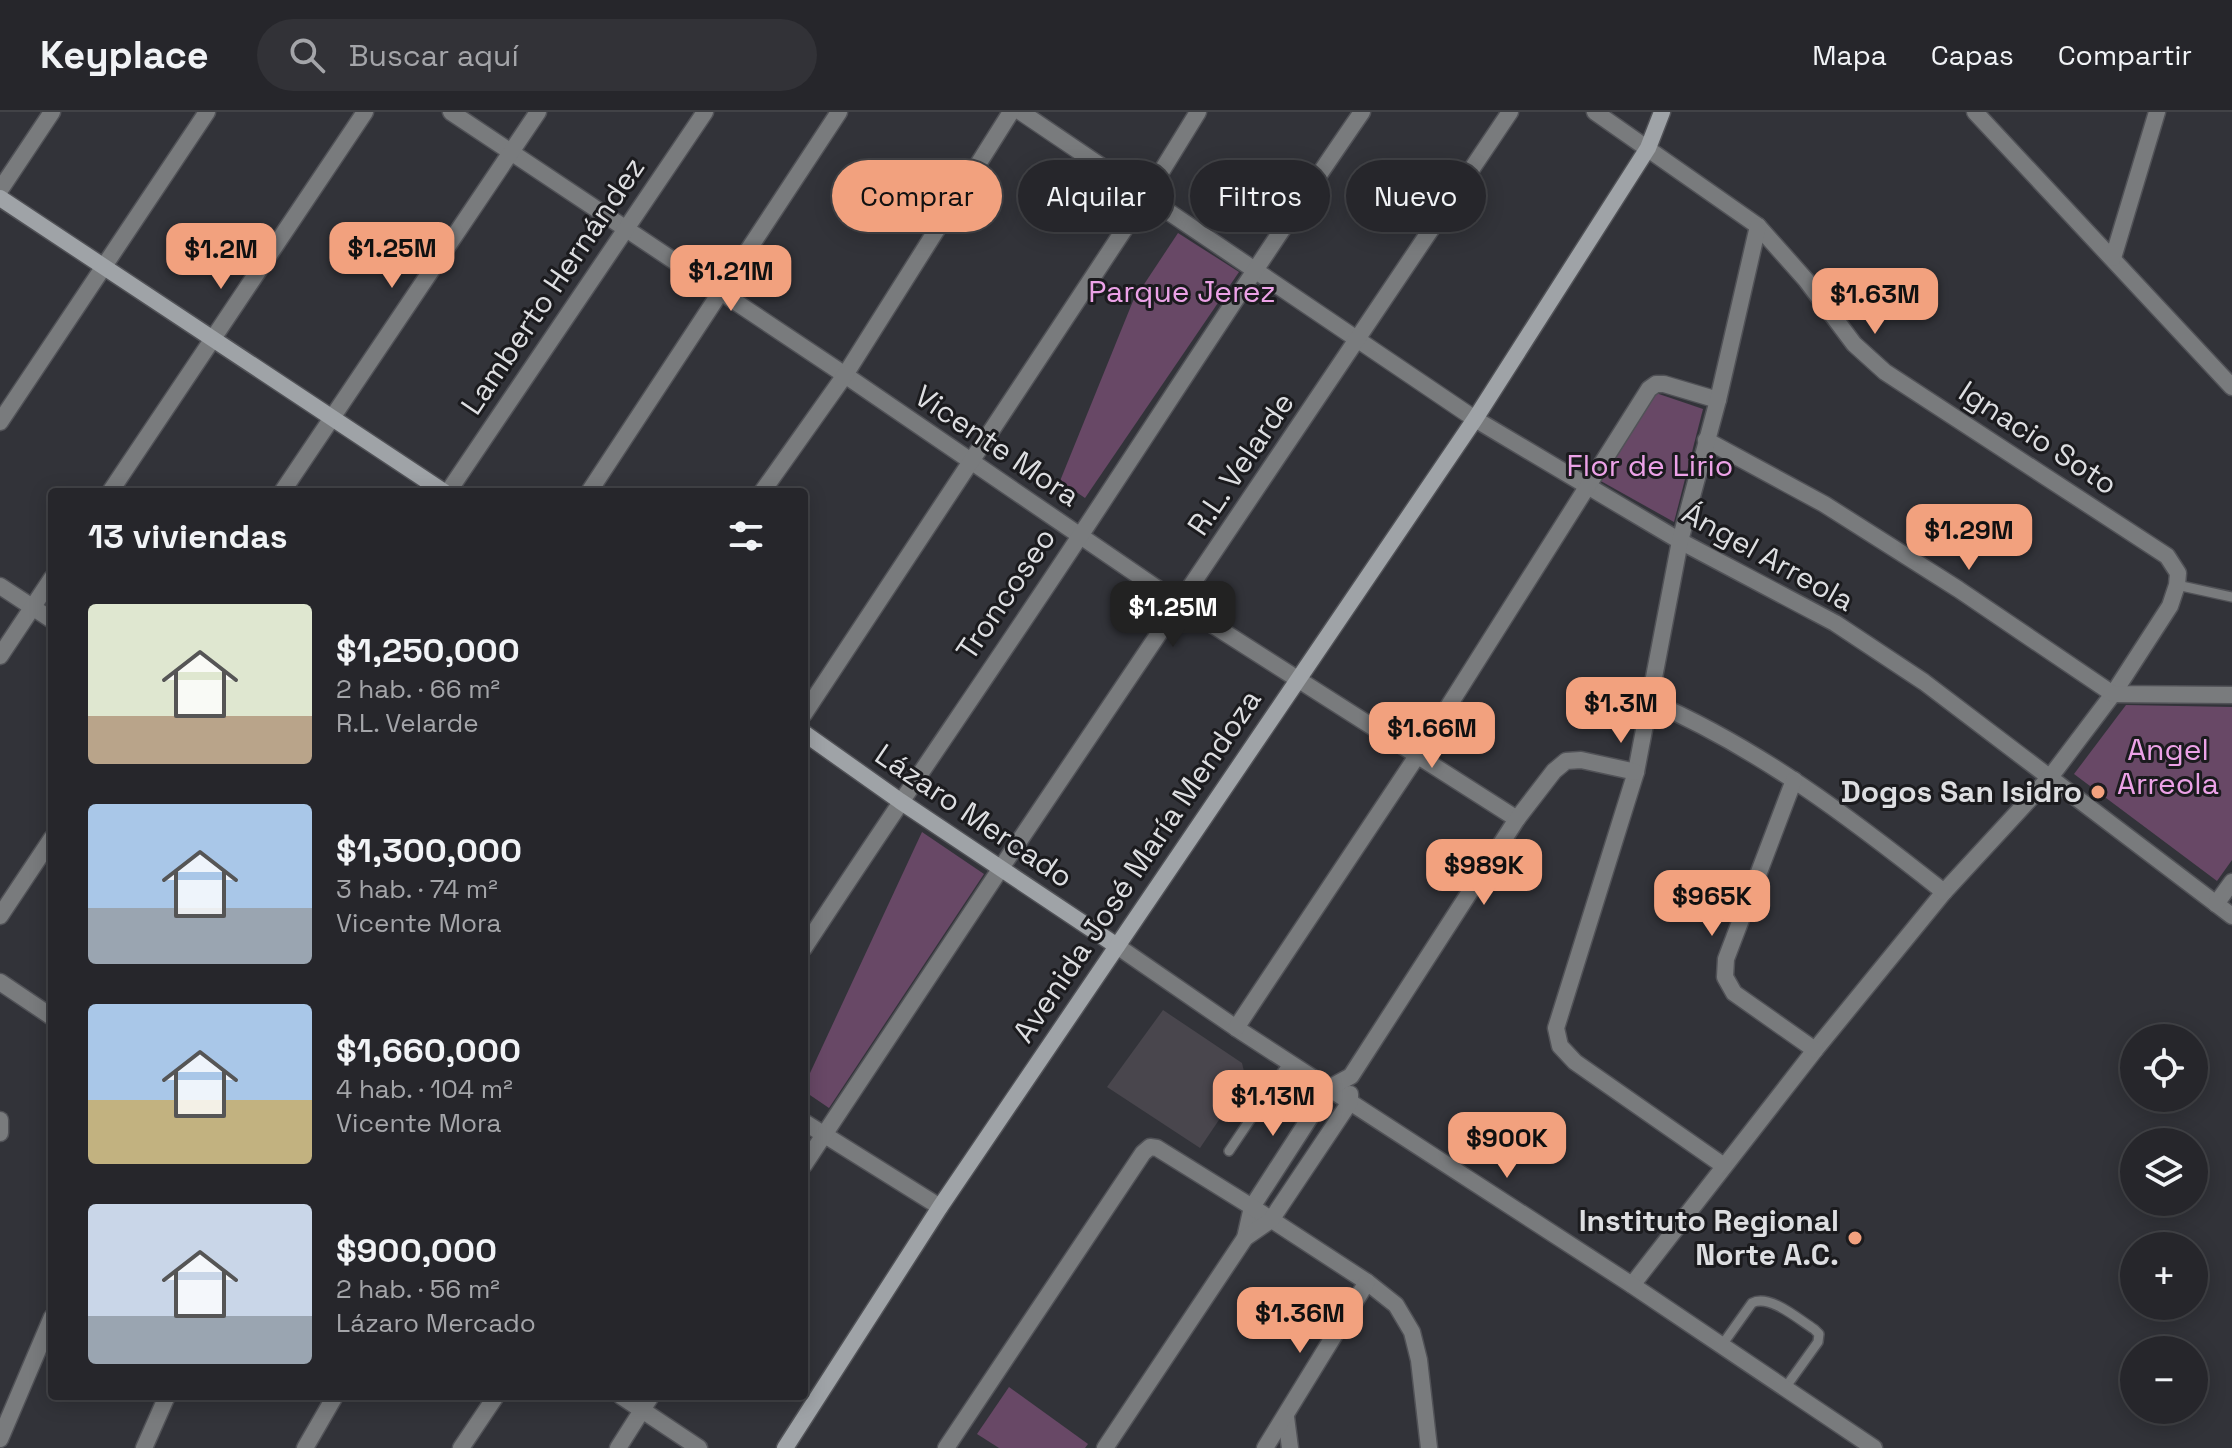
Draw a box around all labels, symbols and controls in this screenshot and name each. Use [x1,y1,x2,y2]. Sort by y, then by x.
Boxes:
search box [257,19,817,91]
text: Keyplace [40,31,209,79]
icon: search [285,33,329,77]
text: Buscar aquí [349,36,519,75]
text: Mapa [1812,37,1887,73]
text: Capas [1931,37,2014,73]
text: Compartir [2058,37,2192,73]
street label: Lamberto Hernández [452,150,653,422]
chip: Comprar [832,160,1002,232]
chip: Alquilar [1018,160,1174,232]
chip: Filtros [1190,160,1330,232]
chip: Nuevo [1346,160,1486,232]
pin: $1.25M [327,222,457,290]
pin: $1.2M [165,223,277,291]
text: $1.25M [347,231,437,265]
text: $1.2M [184,232,258,266]
pin: $1.21M [666,245,796,313]
text: $1.21M [688,254,774,288]
pin: $1.63M [1810,268,1940,336]
park label: Parque Jerez [1088,272,1276,311]
text: $1.63M [1830,277,1920,311]
street label: Ignacio Soto [1952,372,2125,503]
street label: Vicente Mora [907,376,1087,515]
street label: R.L. Velarde [1178,385,1303,543]
park label: Flor de Lirio [1567,446,1733,485]
street label: Ángel Arreola [1675,493,1861,620]
pin: $1.29M [1904,504,2034,572]
text: $1.29M [1924,513,2014,547]
icon: filters [724,514,768,558]
text: 13 viviendas [88,515,288,558]
street label: Troncoseo [947,520,1064,667]
pin: $1.25M [1108,581,1238,649]
text: $1.25M [1128,590,1218,624]
text: $1,250,000 [336,629,520,672]
icon: home [152,636,248,732]
text: 2 hab. · 66 m² [336,672,500,706]
pin: $1.3M [1565,677,1677,745]
street label: Avenida José María Mendoza [1004,682,1270,1050]
text: $1.3M [1584,686,1658,720]
pin: $1.66M [1367,702,1497,770]
text: R.L. Velarde [336,706,479,740]
text: $1.66M [1387,711,1477,745]
park label: Angel Arreola [2117,730,2219,803]
street label: Lázaro Mercado [868,735,1081,896]
place label: Dogos San Isidro [1841,772,2082,811]
marker: Dogos San Isidro [2089,783,2107,801]
text: $1,300,000 [336,829,522,872]
icon: home [152,836,248,932]
pin: $989K [1428,839,1540,907]
text: $989K [1444,848,1524,882]
pin: $965K [1656,870,1768,938]
text: 3 hab. · 74 m² [336,872,498,906]
text: $965K [1672,879,1752,913]
text: Vicente Mora [336,906,501,940]
map controls [2120,1024,2208,1424]
button: locate [2120,1024,2208,1112]
text: $1,660,000 [336,1029,521,1072]
icon: home [152,1036,248,1132]
pin: $1.13M [1208,1070,1338,1138]
text: 4 hab. · 104 m² [336,1072,513,1106]
text: $1.13M [1231,1079,1315,1113]
text: Vicente Mora [336,1106,501,1140]
pin: $900K [1451,1112,1563,1180]
text: $900K [1466,1121,1548,1155]
button: layers [2120,1128,2208,1216]
place label: Instituto Regional Norte A.C. [1579,1201,1839,1274]
text: $900,000 [336,1229,497,1272]
marker: Instituto Regional Norte A.C. [1846,1229,1864,1247]
button: + [2120,1232,2208,1320]
icon: home [152,1236,248,1332]
text: 2 hab. · 56 m² [336,1272,500,1306]
pin: $1.36M [1235,1287,1365,1355]
text: $1.36M [1255,1296,1345,1330]
text: Lázaro Mercado [336,1306,536,1340]
button: − [2120,1336,2208,1424]

